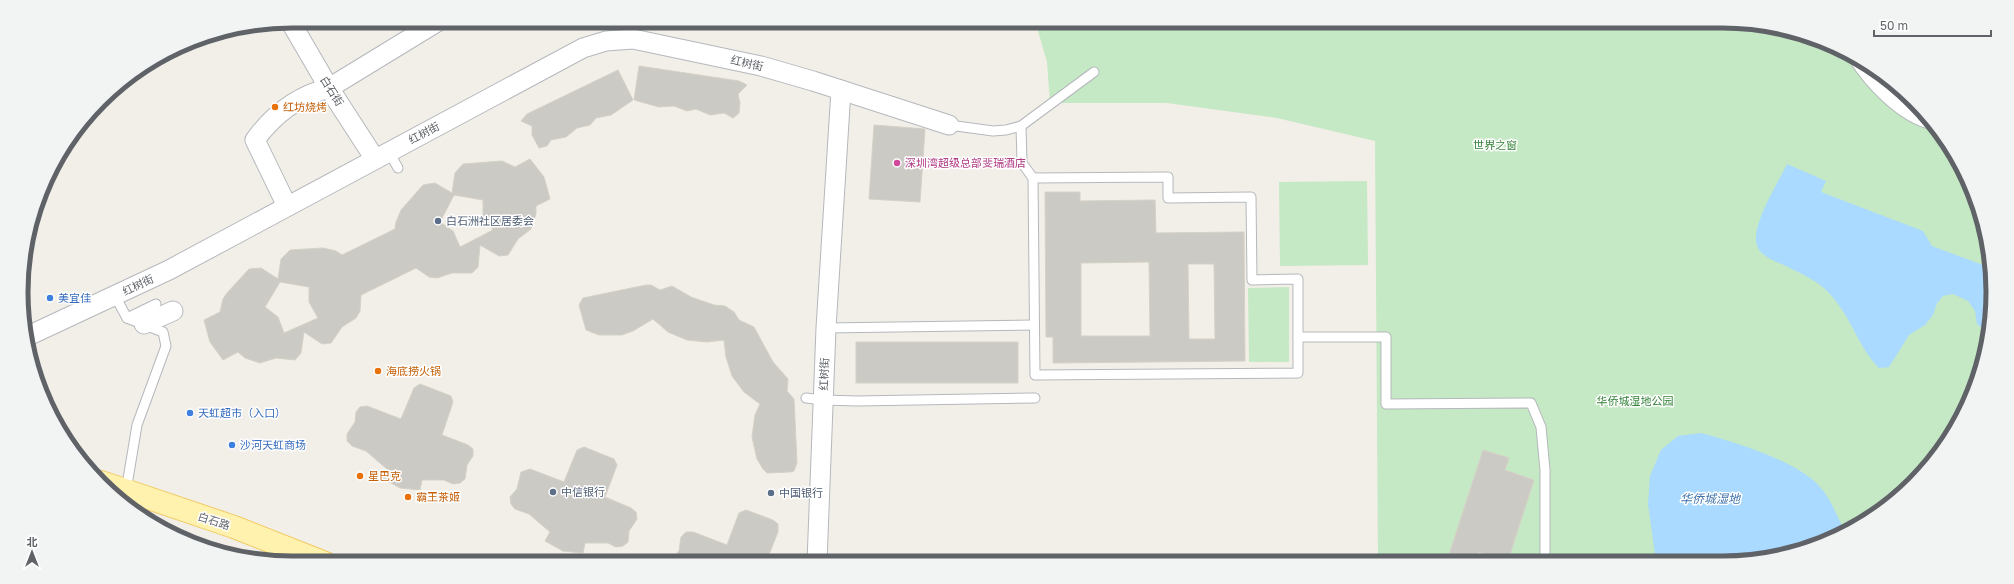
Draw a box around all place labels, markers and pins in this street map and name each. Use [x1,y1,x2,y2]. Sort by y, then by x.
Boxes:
place label: 红坊烧烤 [283,100,327,113]
marker: 红坊烧烤 [270,102,280,112]
place label: 深圳湾超级总部斐瑞酒店 [905,156,1026,169]
marker: 深圳湾超级总部斐瑞酒店 [892,158,902,168]
place label: 白石洲社区居委会 [446,214,534,227]
marker: 白石洲社区居委会 [433,216,443,226]
place label: 美宜佳 [58,291,91,304]
marker: 美宜佳 [45,293,55,303]
place label: 海底捞火锅 [386,364,441,377]
marker: 海底捞火锅 [373,366,383,376]
place label: 天虹超市（入口） [198,406,286,419]
marker: 天虹超市（入口） [185,408,195,418]
place label: 沙河天虹商场 [240,438,306,451]
marker: 沙河天虹商场 [227,440,237,450]
place label: 星巴克 [368,469,401,482]
marker: 星巴克 [355,471,365,481]
place label: 中信银行 [561,485,605,498]
place label: 中国银行 [779,486,823,499]
marker: 中信银行 [548,487,558,497]
marker: 中国银行 [766,488,776,498]
place label: 霸王茶姬 [416,490,460,503]
marker: 霸王茶姬 [403,492,413,502]

